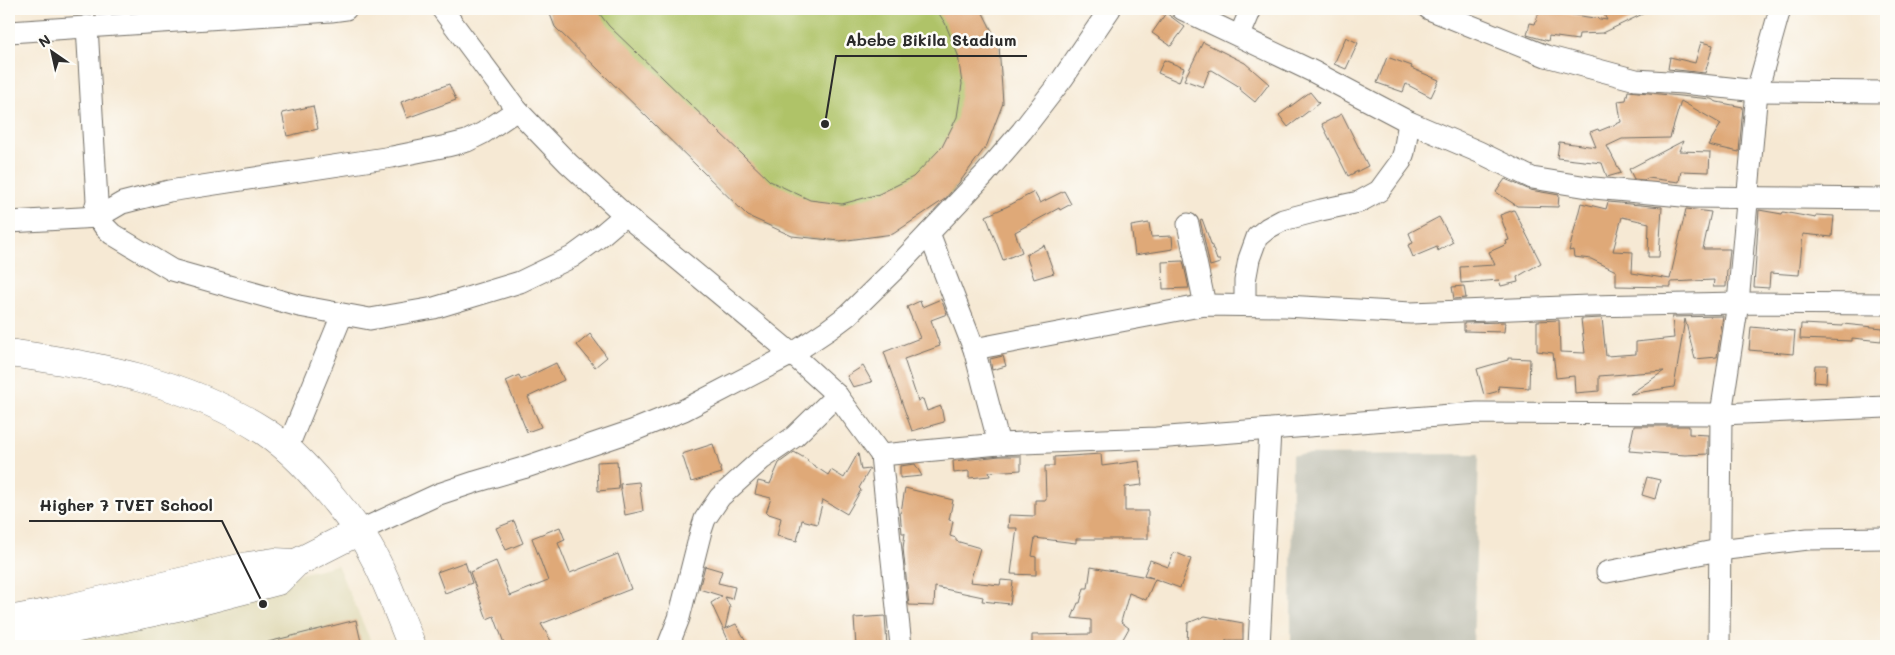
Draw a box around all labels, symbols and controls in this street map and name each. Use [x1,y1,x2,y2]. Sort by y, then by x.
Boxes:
callout: Abebe Bikila Stadium [836,25,1027,56]
north arrow [28,28,78,78]
text: Abebe Bikila Stadium [846,29,1016,50]
text: N [35,30,54,52]
callout: Higher 7 TVET School [29,490,222,521]
text: Higher 7 TVET School [39,494,213,515]

